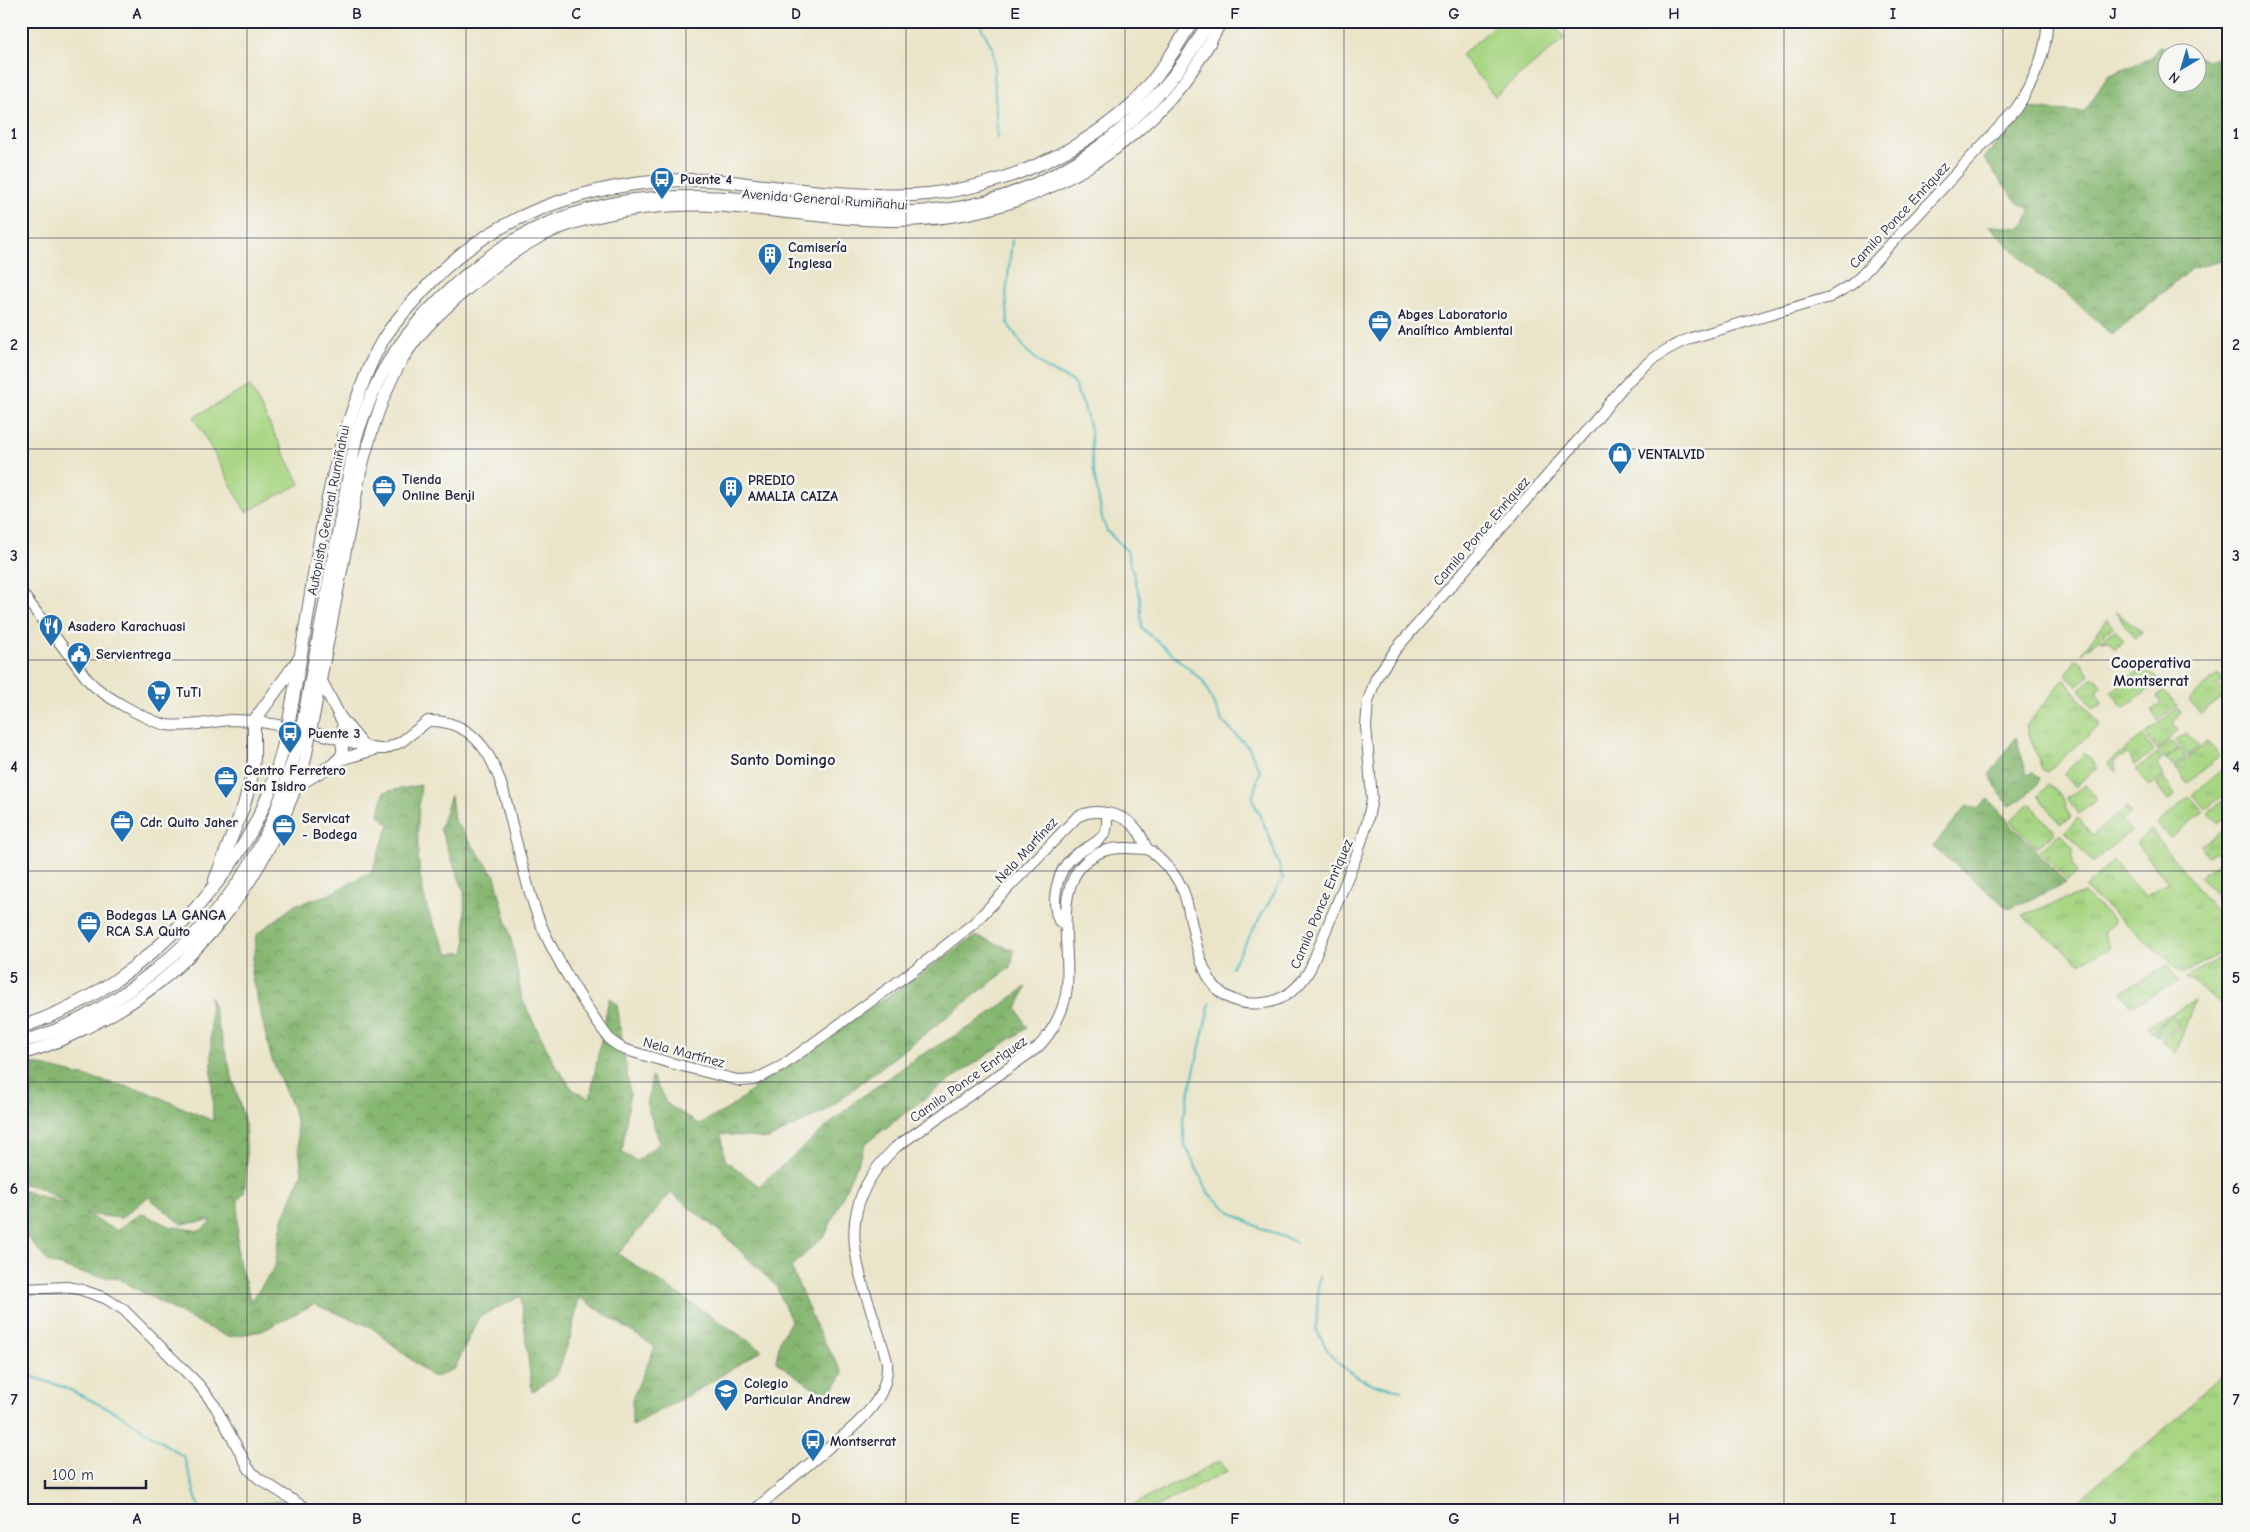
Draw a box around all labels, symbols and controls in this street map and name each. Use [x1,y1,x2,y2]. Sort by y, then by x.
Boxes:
text: A [133,5,142,23]
text: B [352,5,362,23]
text: C [571,5,581,23]
text: D [791,5,801,23]
text: E [1010,5,1020,23]
text: F [1230,5,1240,23]
text: G [1448,5,1460,23]
text: H [1668,5,1680,23]
text: I [1890,5,1896,23]
text: J [2109,5,2117,23]
north arrow [2158,42,2208,92]
text: N [2165,68,2183,87]
text: 1 [11,125,17,143]
text: 1 [2233,125,2239,143]
street label: Camilo Ponce Enrìquez [1846,159,1953,272]
bus stop icon: Puente 4 [649,166,675,200]
place label: Puente 4 [680,171,733,188]
street label: Avenida General Rumiñahui [742,185,908,214]
place label: Camisería Inglesa [788,239,847,272]
building icon: Camisería Inglesa [757,242,783,276]
place label: Abges Laboratorio Analítico Ambiental [1398,306,1513,339]
office icon: Abges Laboratorio Analítico Ambiental [1367,309,1393,343]
text: 2 [10,336,18,354]
text: 2 [2232,336,2240,354]
street label: Autopista General Rumiñahui [304,423,353,597]
shop icon: VENTALVID [1607,441,1633,475]
place label: VENTALVID [1638,446,1705,463]
place label: Tienda Online Benji [402,471,475,504]
place label: PREDIO AMALIA CAIZA [748,472,838,505]
street label: Camilo Ponce Enrìquez [1429,473,1533,589]
office icon: Tienda Online Benji [371,474,397,508]
building icon: PREDIO AMALIA CAIZA [718,475,744,509]
text: 3 [10,547,18,565]
text: 3 [2232,547,2240,565]
restaurant icon: Asadero Karachuasi [38,613,64,647]
place label: Asadero Karachuasi [68,618,186,635]
public building icon: Servientrega [66,641,92,675]
place label: Servientrega [96,646,171,663]
district label: Cooperativa Montserrat [2111,654,2191,690]
supermarket icon: TuTi [146,679,172,713]
place label: TuTi [176,684,201,701]
bus stop icon: Puente 3 [277,720,303,754]
place label: Puente 3 [308,725,361,742]
district label: Santo Domingo [731,751,835,769]
text: 4 [10,758,18,776]
text: 4 [2232,758,2240,776]
place label: Centro Ferretero San Isidro [244,762,346,795]
office icon: Centro Ferretero San Isidro [213,765,239,799]
office icon: Cdr. Quito Jaher [109,809,135,843]
place label: Servicat - Bodega [302,810,357,843]
office icon: Servicat - Bodega [271,813,297,847]
place label: Cdr. Quito Jaher [140,814,238,831]
street label: Nela Martínez [992,814,1061,887]
street label: Camilo Ponce Enrìquez [1286,837,1356,971]
place label: Bodegas LA GANGA RCA S.A Quito [106,907,226,940]
office icon: Bodegas LA GANGA RCA S.A Quito [76,910,102,944]
text: 5 [10,969,18,987]
text: 5 [2232,969,2240,987]
street label: Nela Martínez [641,1033,727,1072]
street label: Camilo Ponce Enrìquez [906,1033,1030,1126]
text: 6 [10,1180,18,1198]
text: 6 [2232,1180,2240,1198]
place label: Colegio Particular Andrew [744,1375,851,1408]
school or university icon: Colegio Particular Andrew [713,1378,739,1412]
text: 7 [10,1391,18,1409]
text: 7 [2232,1391,2240,1409]
bus stop icon: Montserrat [800,1428,826,1462]
place label: Montserrat [830,1433,897,1450]
scale bar [45,1457,146,1489]
text: 100 m [52,1466,94,1484]
text: A [133,1510,142,1528]
text: B [352,1510,362,1528]
text: C [571,1510,581,1528]
text: D [791,1510,801,1528]
text: E [1010,1510,1020,1528]
text: F [1230,1510,1240,1528]
text: G [1448,1510,1460,1528]
text: H [1668,1510,1680,1528]
text: I [1890,1510,1896,1528]
text: J [2109,1510,2117,1528]

